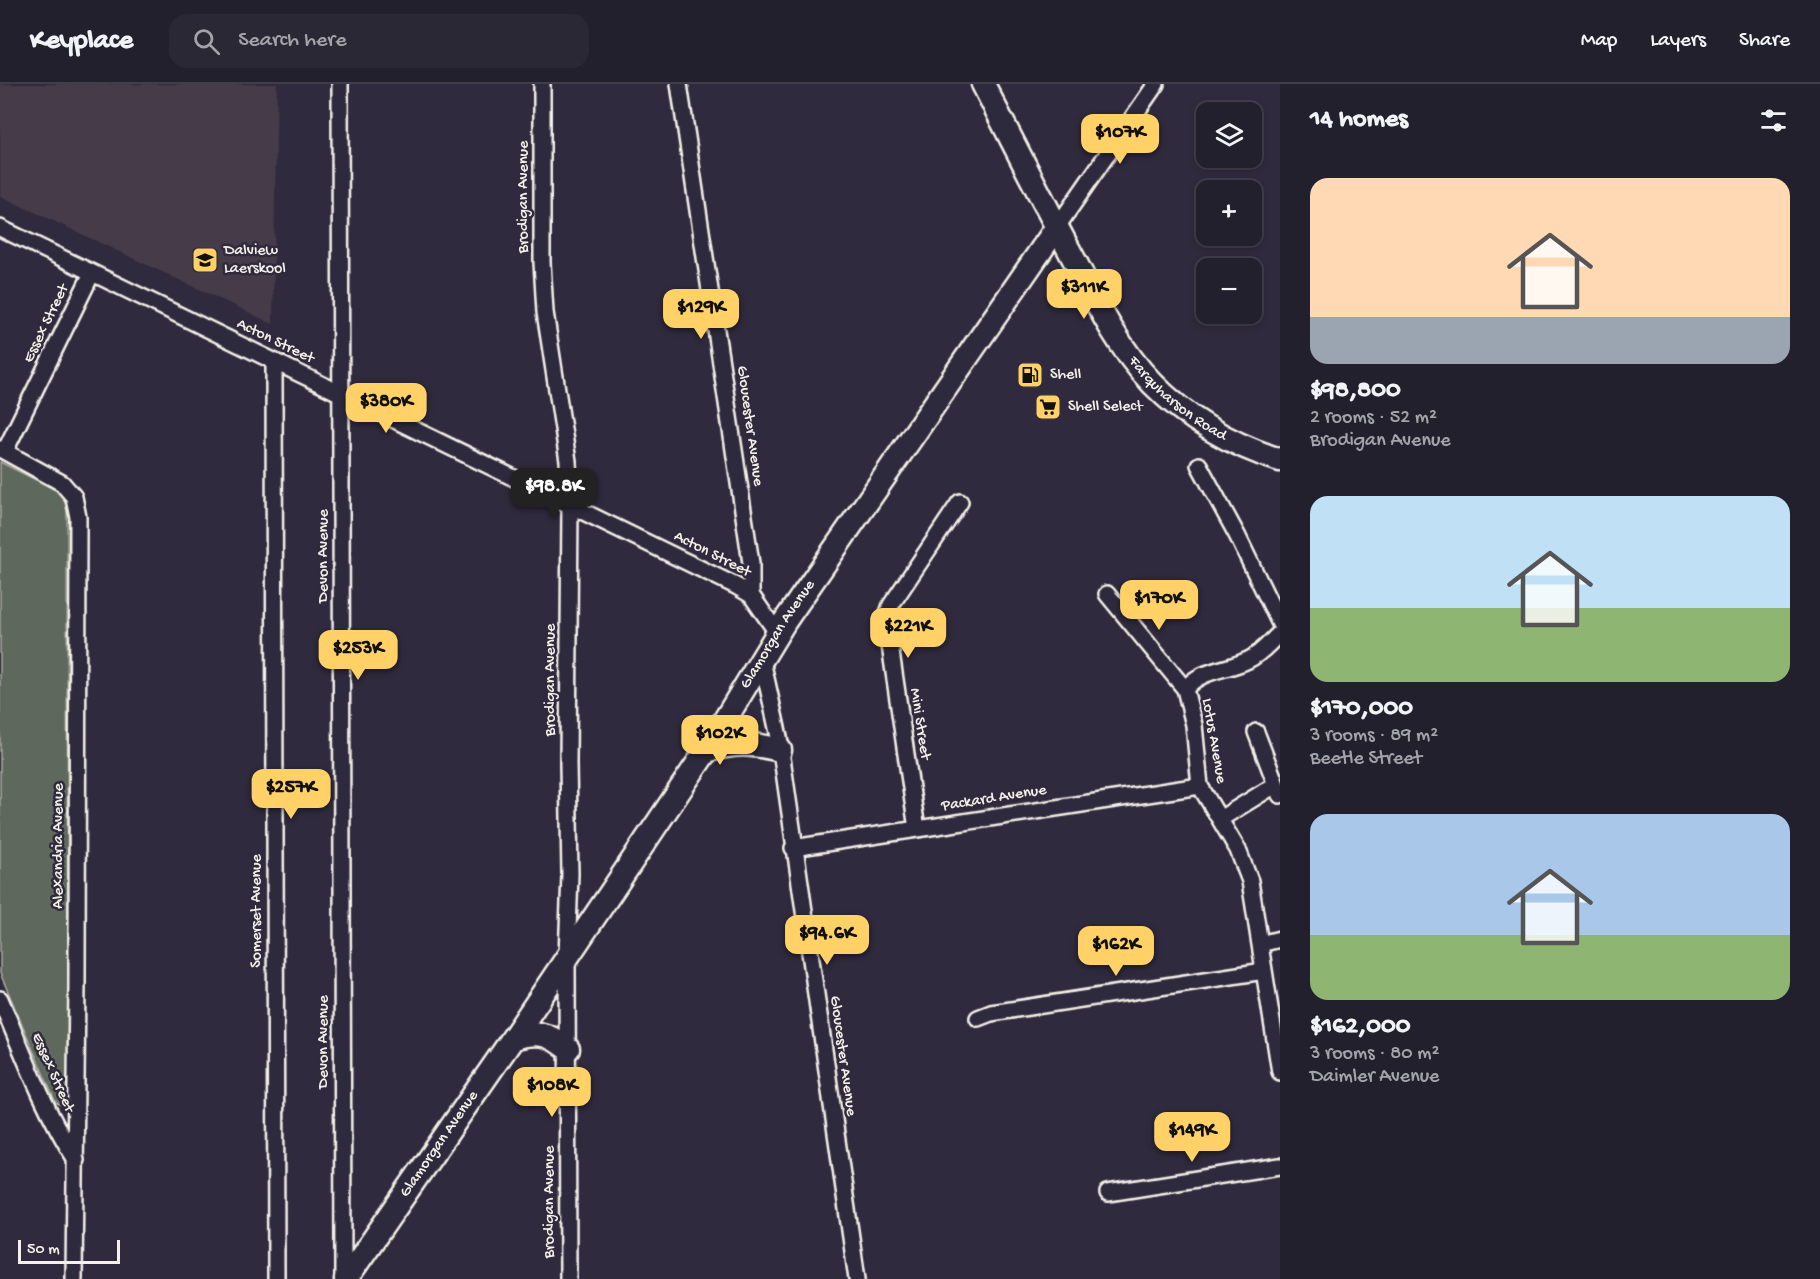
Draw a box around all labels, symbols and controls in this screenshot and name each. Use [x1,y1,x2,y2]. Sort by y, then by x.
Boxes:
search box [169,14,589,68]
text: Keyplace [30,25,133,58]
icon: search [190,25,223,58]
text: Search here [238,28,347,54]
text: Map [1581,29,1617,54]
text: Layers [1650,29,1706,54]
text: Share [1739,29,1790,54]
map controls [1196,102,1262,324]
button: layers [1196,102,1262,168]
icon: filters [1757,104,1790,137]
text: 14 homes [1310,105,1408,136]
pin: $107K [1078,114,1162,165]
text: $107K [1095,122,1145,145]
street label: Brodigan Avenue [515,140,534,254]
button: + [1196,180,1262,246]
icon: home [1496,217,1604,325]
place label: Dalview Laerskool [223,242,286,279]
school or university icon: Dalview Laerskool [190,245,220,275]
button: − [1196,258,1262,324]
pin: $311K [1042,269,1126,320]
text: $311K [1061,277,1107,300]
street label: Essex Street [20,280,75,366]
pin: $129K [659,289,743,340]
text: $129K [677,297,725,320]
street label: Acton Street [233,315,318,370]
street label: Farquharson Road [1123,352,1231,446]
fuel station icon: Shell [1015,360,1045,390]
street label: Gloucester Avenue [731,365,767,488]
place label: Shell [1050,366,1081,385]
text: $98,800 [1310,376,1401,407]
pin: $380K [344,383,428,434]
text: $380K [360,391,412,414]
supermarket icon: Shell Select [1033,392,1063,422]
place label: Shell Select [1068,398,1144,417]
text: 2 rooms · 52 m² [1310,407,1437,430]
text: Brodigan Avenue [1310,430,1451,453]
pin: $98.8K [505,468,603,519]
text: $98.8K [525,476,583,499]
street label: Devon Avenue [315,508,334,604]
street label: Acton Street [670,528,755,583]
icon: home [1496,535,1604,643]
street label: Glamorgan Avenue [736,576,820,693]
pin: $170K [1117,580,1201,631]
text: $170K [1134,588,1184,611]
pin: $221K [866,608,950,659]
text: $221K [884,616,932,639]
street label: Brodigan Avenue [542,623,561,737]
pin: $253K [316,630,400,681]
text: $253K [333,638,383,661]
street label: Mini Street [904,687,934,763]
text: $170,000 [1310,694,1413,725]
street label: Lotus Avenue [1196,697,1230,786]
pin: $102K [678,715,762,766]
text: $102K [695,723,745,746]
text: 3 rooms · 89 m² [1310,725,1438,748]
text: Beetle Street [1310,748,1422,771]
pin: $257K [249,769,333,820]
text: $257K [266,777,316,800]
street label: Packard Avenue [939,781,1049,817]
street label: Alexandria Avenue [50,783,69,909]
street label: Somerset Avenue [248,853,267,968]
icon: home [1496,853,1604,961]
pin: $94.6K [778,915,876,966]
text: $94.6K [799,923,855,946]
pin: $162K [1074,926,1158,977]
text: $162K [1092,934,1140,957]
street label: Devon Avenue [315,994,334,1090]
street label: Gloucester Avenue [824,995,860,1118]
text: $162,000 [1310,1012,1411,1043]
street label: Essex Street [26,1030,79,1117]
text: 3 rooms · 80 m² [1310,1043,1439,1066]
text: Daimler Avenue [1310,1066,1439,1089]
pin: $108K [510,1067,594,1118]
text: $108K [527,1075,577,1098]
street label: Glamorgan Avenue [396,1087,483,1201]
pin: $149K [1150,1112,1234,1163]
text: $149K [1168,1120,1216,1143]
street label: Brodigan Avenue [541,1145,560,1259]
scale bar [18,1237,120,1264]
text: 50 m [27,1241,60,1260]

